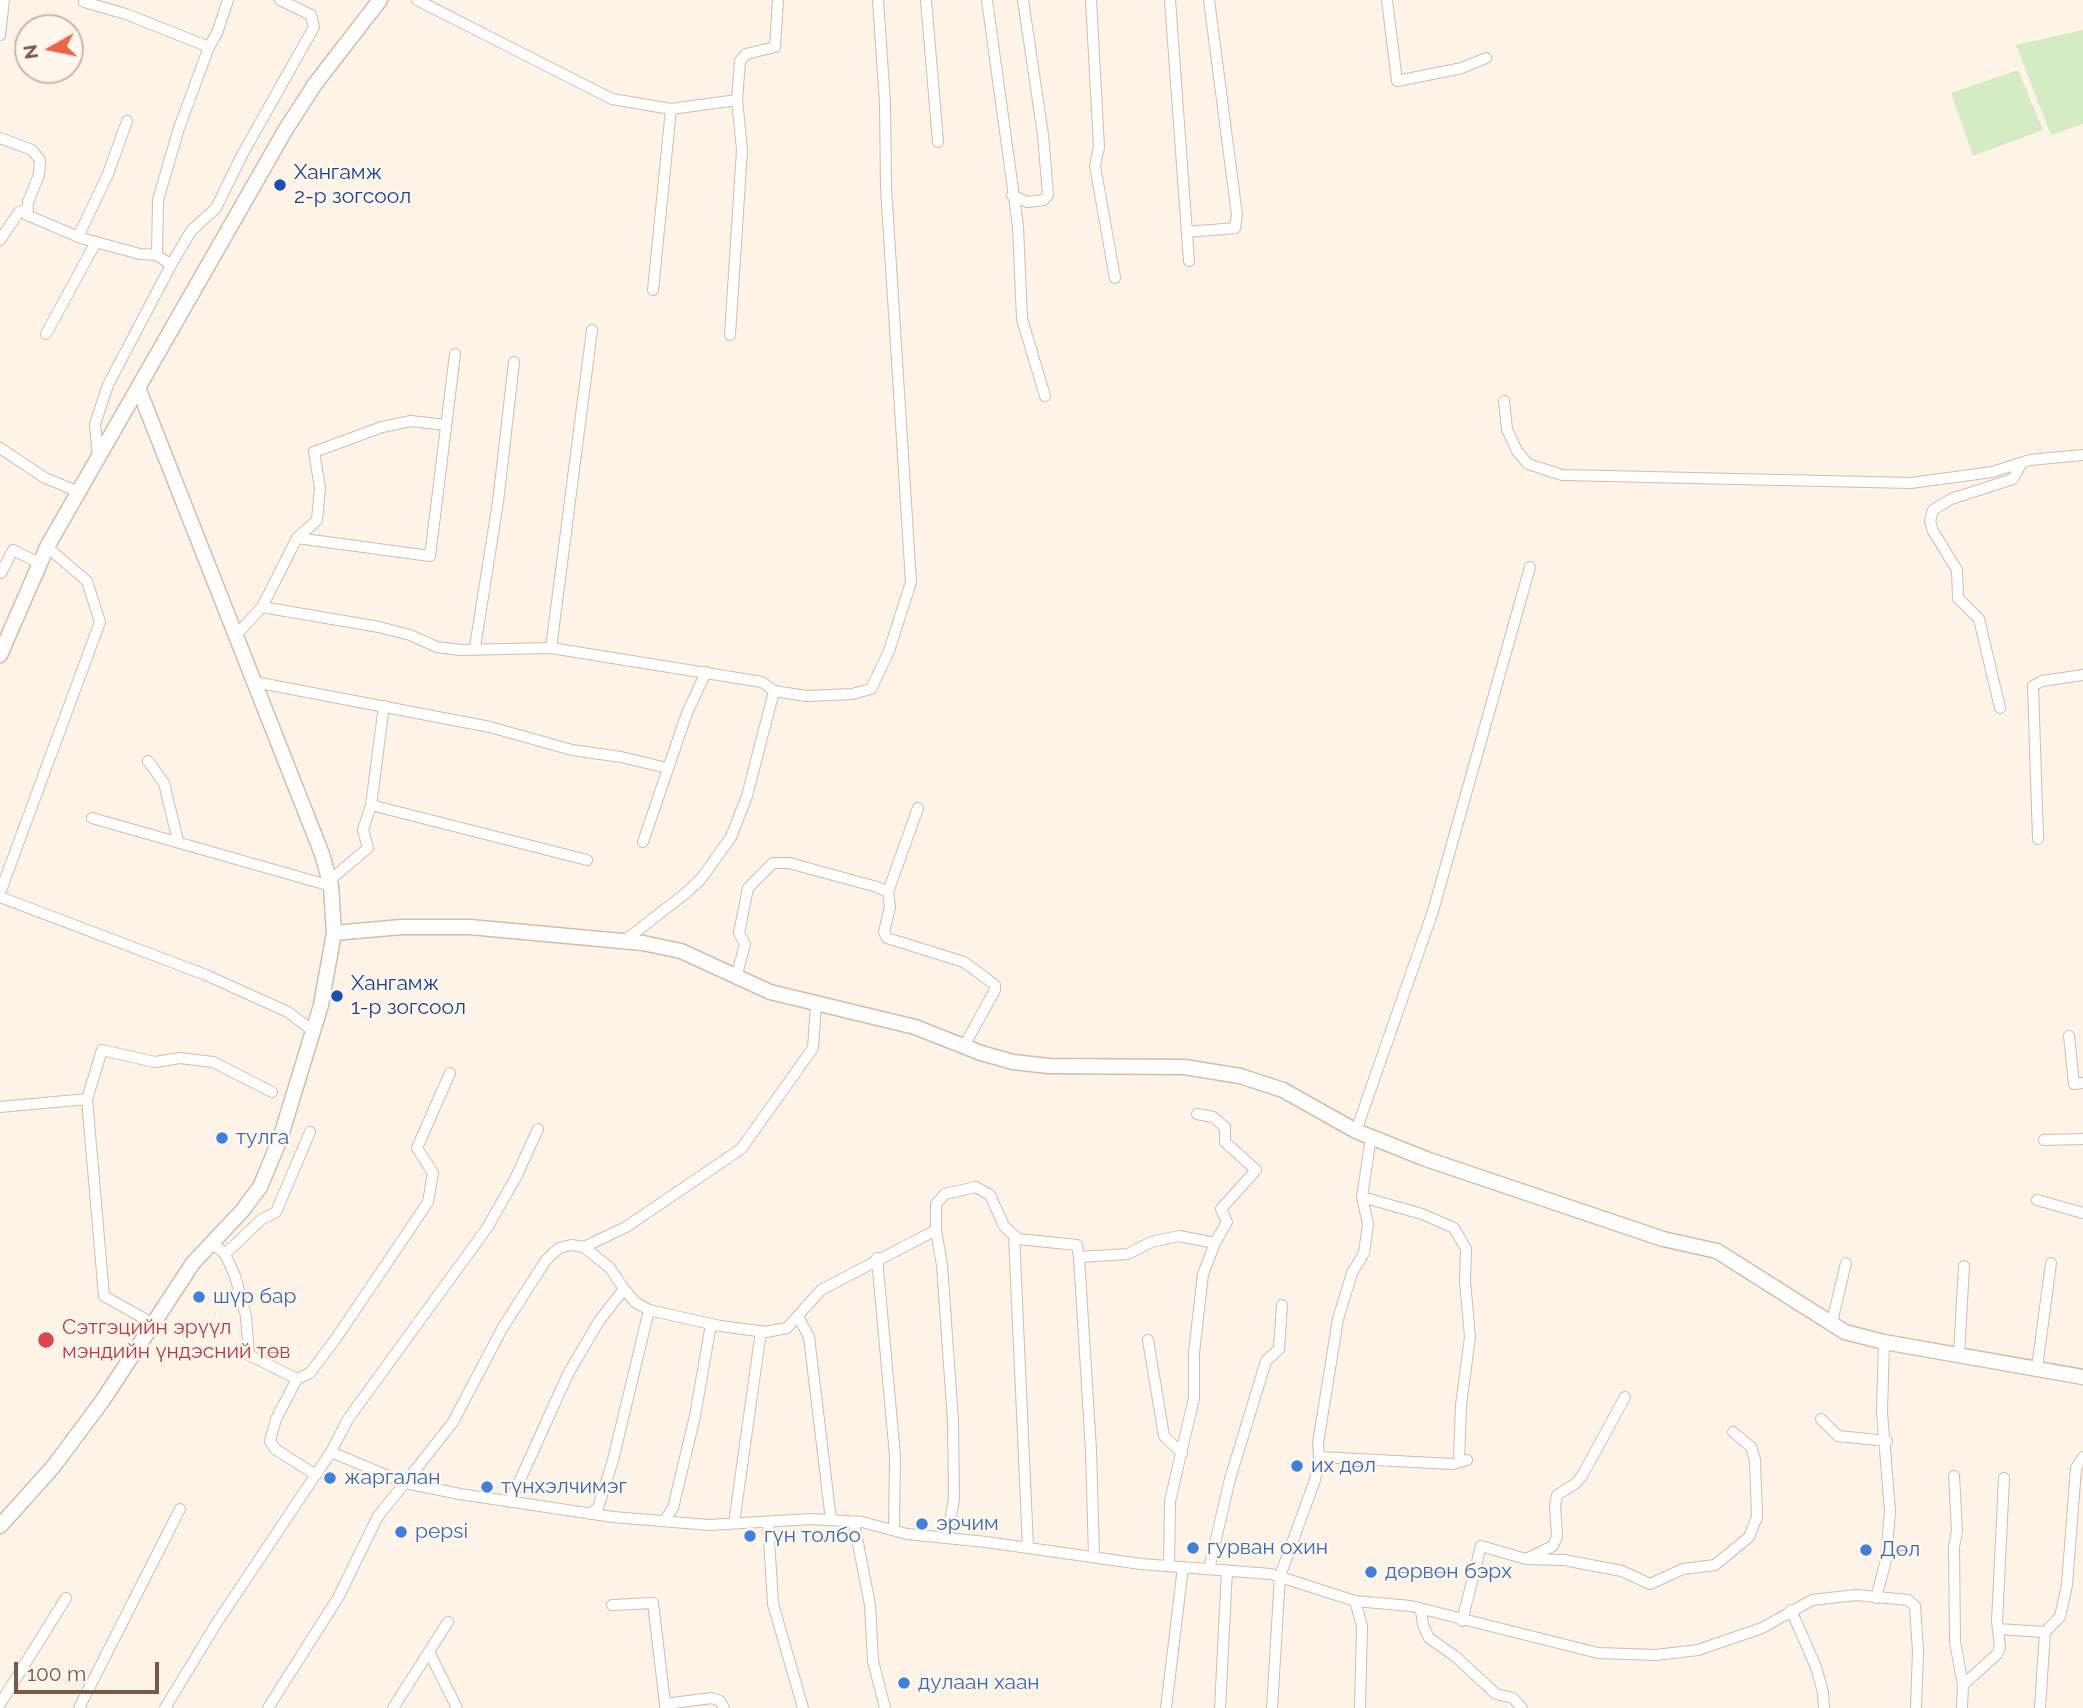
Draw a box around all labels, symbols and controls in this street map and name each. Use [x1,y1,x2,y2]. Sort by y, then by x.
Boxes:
north arrow [14,14,84,84]
text: N [18,43,42,61]
place label: Хангамж 2-р зогсоол [294,160,411,210]
marker: Хангамж 2-р зогсоол [272,177,288,193]
place label: Хангамж 1-р зогсоол [351,971,466,1021]
marker: Хангамж 1-р зогсоол [329,988,345,1004]
place label: тулга [236,1125,289,1151]
marker: тулга [214,1130,230,1146]
place label: шүр бар [213,1284,296,1310]
marker: шүр бар [191,1289,207,1305]
place label: Сэтгэцийн эрүүл мэндийн үндэсний төв [62,1315,291,1365]
marker: Сэтгэцийн эрүүл мэндийн үндэсний төв [36,1330,56,1350]
place label: их дөл [1311,1453,1376,1479]
marker: их дөл [1289,1458,1305,1474]
place label: жаргалан [344,1465,441,1491]
marker: жаргалан [322,1470,338,1486]
place label: түнхэлчимэг [501,1474,627,1500]
marker: түнхэлчимэг [479,1479,495,1495]
place label: эрчим [936,1511,999,1537]
marker: эрчим [914,1516,930,1532]
place label: pepsi [415,1519,468,1545]
place label: гүн толбо [764,1523,861,1549]
marker: pepsi [393,1524,409,1540]
marker: гүн толбо [742,1528,758,1544]
place label: гурван охин [1207,1535,1328,1561]
place label: Дөл [1880,1537,1920,1563]
marker: гурван охин [1185,1540,1201,1556]
marker: Дөл [1858,1542,1874,1558]
place label: дөрвөн бэрх [1385,1559,1512,1585]
marker: дөрвөн бэрх [1363,1564,1379,1580]
scale bar [18,1648,163,1692]
text: 100 m [27,1661,86,1686]
place label: дулаан хаан [918,1670,1040,1696]
marker: дулаан хаан [896,1675,912,1691]

